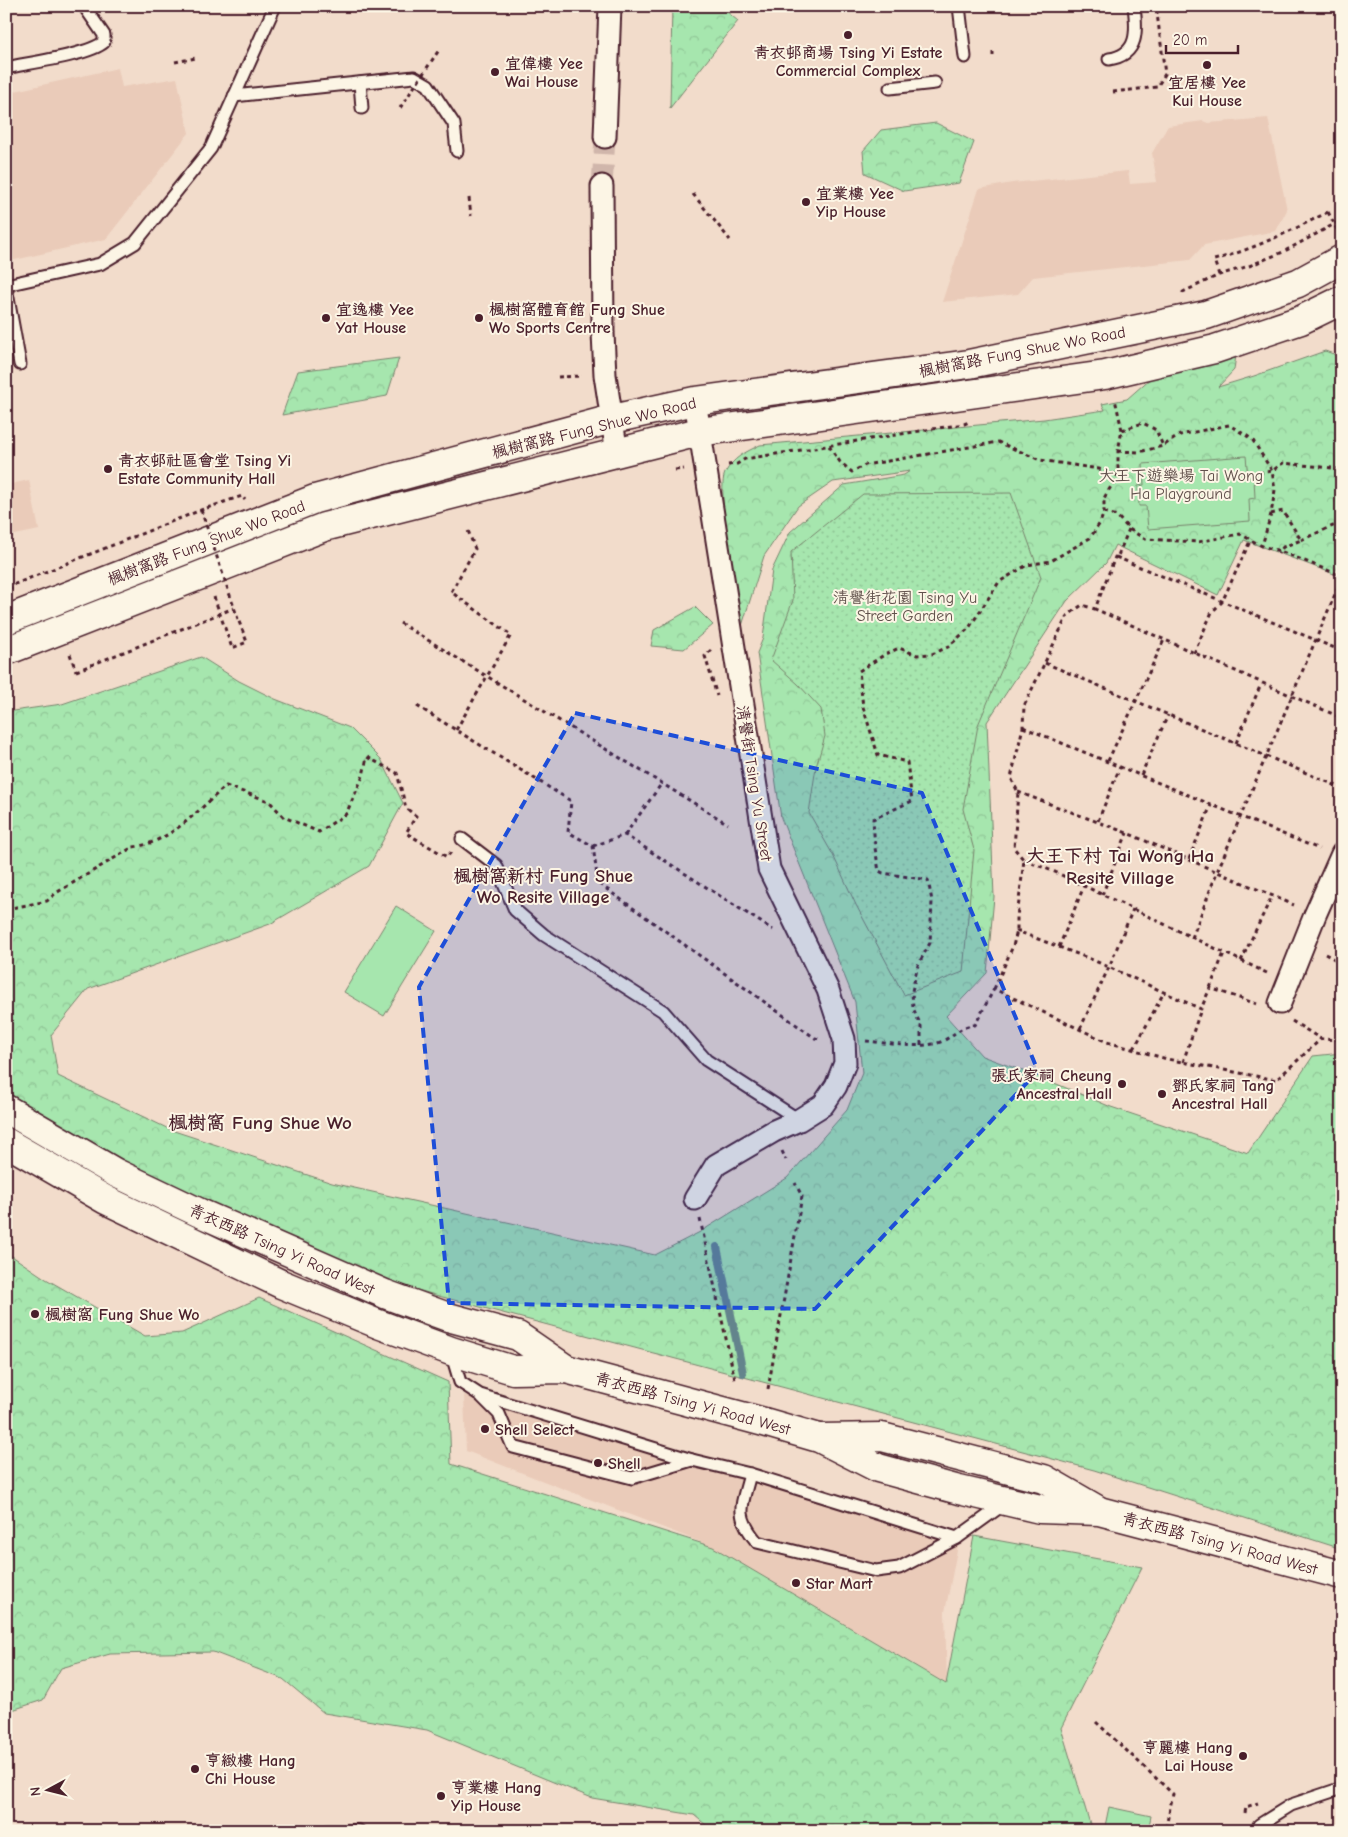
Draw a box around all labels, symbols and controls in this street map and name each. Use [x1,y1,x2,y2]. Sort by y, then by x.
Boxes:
scale bar [1166,22,1238,54]
marker: 青衣邨商場 Tsing Yi Estate Commercial Complex [842,29,854,41]
text: 20 m [1173,31,1207,49]
place label: 青衣邨商場 Tsing Yi Estate Commercial Complex [754,44,943,80]
place label: 宜偉樓 Yee Wai House [505,55,583,91]
marker: 宜居樓 Yee Kui House [1201,59,1213,71]
marker: 宜偉樓 Yee Wai House [489,66,501,78]
place label: 宜居樓 Yee Kui House [1168,74,1246,110]
place label: 宜業樓 Yee Yip House [816,185,894,221]
marker: 宜業樓 Yee Yip House [800,196,812,208]
place label: 宜逸樓 Yee Yat House [336,301,414,337]
place label: 楓樹窩體育館 Fung Shue Wo Sports Centre [489,301,665,337]
marker: 宜逸樓 Yee Yat House [320,312,332,324]
marker: 楓樹窩體育館 Fung Shue Wo Sports Centre [473,312,485,324]
street label: 楓樹窩路 Fung Shue Wo Road [917,323,1127,381]
street label: 楓樹窩路 Fung Shue Wo Road [490,394,698,462]
place label: 青衣邨社區會堂 Tsing Yi Estate Community Hall [118,452,291,488]
marker: 青衣邨社區會堂 Tsing Yi Estate Community Hall [102,463,114,475]
park label: 大王下遊樂場 Tai Wong Ha Playground [1099,467,1263,503]
street label: 楓樹窩路 Fung Shue Wo Road [105,497,308,589]
park label: 清譽街花園 Tsing Yu Street Garden [833,589,977,625]
street label: 清譽街 Tsing Yu Street [733,704,775,863]
district label: 大王下村 Tai Wong Ha Resite Village [1026,845,1214,889]
district label: 楓樹窩新村 Fung Shue Wo Resite Village [453,866,633,908]
place label: 張氏家祠 Cheung Ancestral Hall [991,1067,1112,1103]
place label: 鄧氏家祠 Tang Ancestral Hall [1172,1077,1274,1113]
marker: 張氏家祠 Cheung Ancestral Hall [1116,1078,1128,1090]
marker: 鄧氏家祠 Tang Ancestral Hall [1156,1088,1168,1100]
district label: 楓樹窩 Fung Shue Wo [168,1112,352,1134]
street label: 青衣西路 Tsing Yi Road West [186,1201,377,1299]
place label: 楓樹窩 Fung Shue Wo [45,1306,200,1324]
marker: 楓樹窩 Fung Shue Wo [29,1308,41,1320]
street label: 青衣西路 Tsing Yi Road West [593,1369,793,1439]
place label: Shell Select [495,1421,575,1439]
marker: Shell Select [479,1423,491,1435]
place label: Shell [608,1455,641,1473]
marker: Shell [592,1457,604,1469]
street label: 青衣西路 Tsing Yi Road West [1120,1509,1320,1579]
place label: Star Mart [806,1575,873,1593]
marker: Star Mart [790,1577,802,1589]
place label: 亨麗樓 Hang Lai House [1142,1739,1233,1775]
marker: 亨麗樓 Hang Lai House [1237,1750,1249,1762]
place label: 亨緻樓 Hang Chi House [205,1752,296,1788]
marker: 亨緻樓 Hang Chi House [189,1763,201,1775]
north arrow [22,1764,72,1814]
place label: 亨業樓 Hang Yip House [451,1779,542,1815]
text: N [27,1786,45,1797]
marker: 亨業樓 Hang Yip House [435,1790,447,1802]

